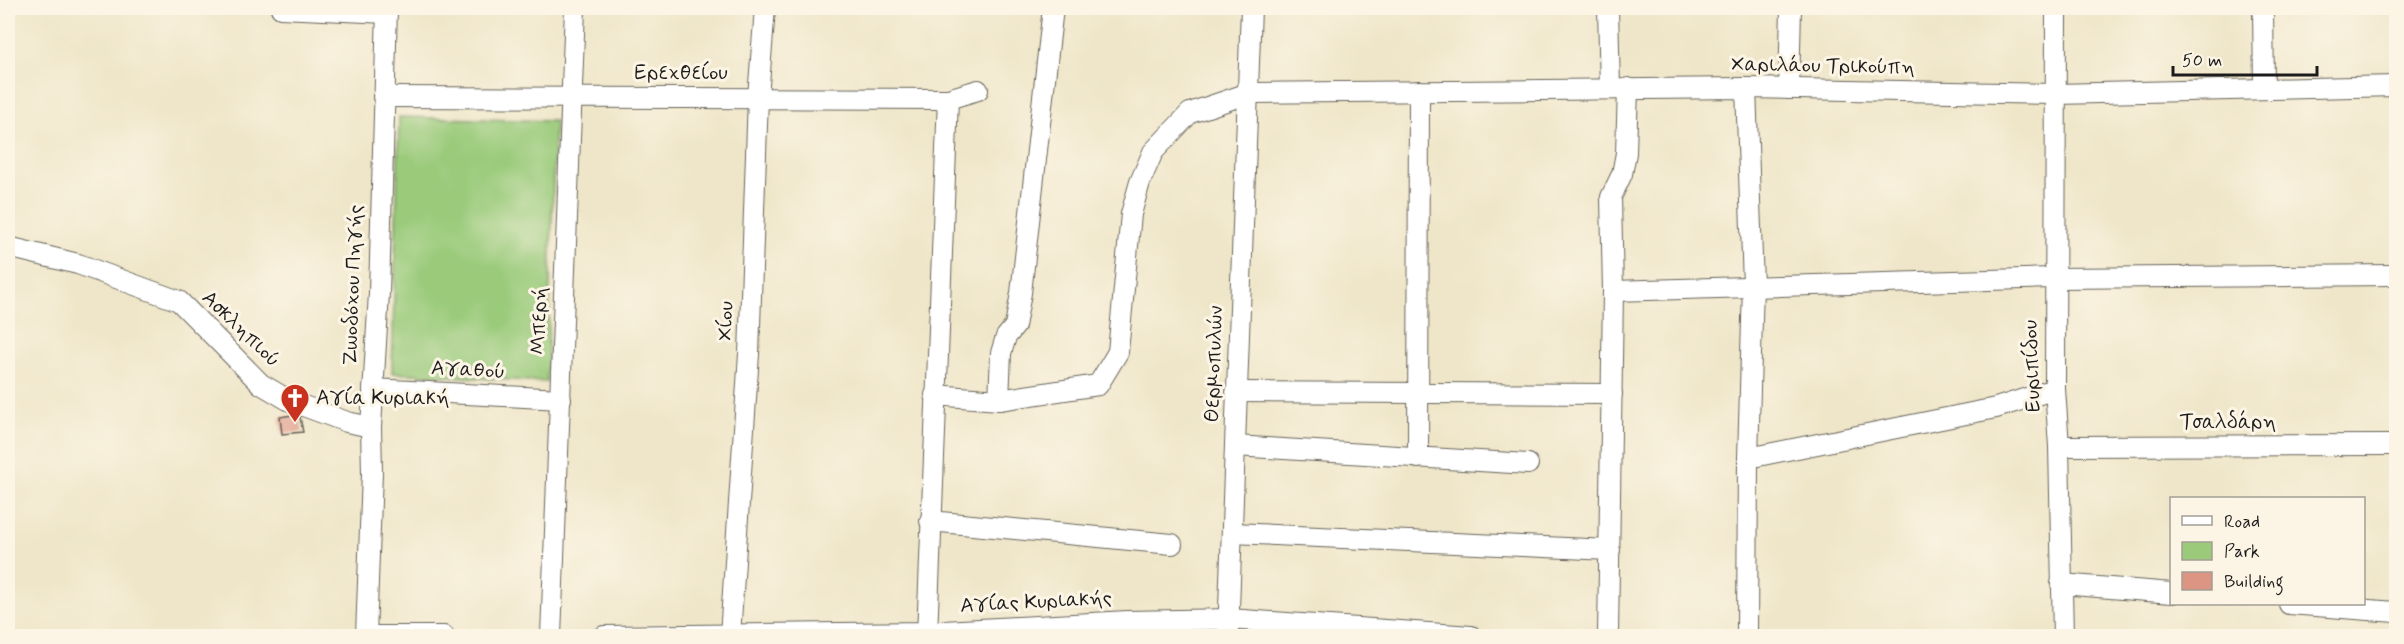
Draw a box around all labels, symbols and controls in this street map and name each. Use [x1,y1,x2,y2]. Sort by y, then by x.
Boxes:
scale bar [2173,39,2317,77]
text: 50 m [2182,49,2222,73]
street label: Χαριλάου Τρικούπη [1731,50,1915,82]
street label: Ερεχθείου [634,59,728,87]
street label: Ζωοδόχου Πηγής [336,204,370,366]
street label: Ασκληπιού [196,284,286,374]
street label: Μπερή [524,287,554,355]
street label: Χίου [711,301,741,341]
street label: Θερμοπυλών [1198,305,1230,423]
street label: Ευριπίδου [2016,319,2048,413]
street label: Αγαθού [430,354,506,386]
church icon: Αγία Κυριακή [279,382,311,424]
place label: Αγία Κυριακή [316,384,450,412]
street label: Τσαλδάρη [2180,408,2276,436]
legend [2170,497,2365,605]
text: Road [2224,510,2260,534]
text: Park [2224,540,2260,564]
text: Building [2224,570,2284,596]
street label: Αγίας Κυριακής [959,584,1113,620]

